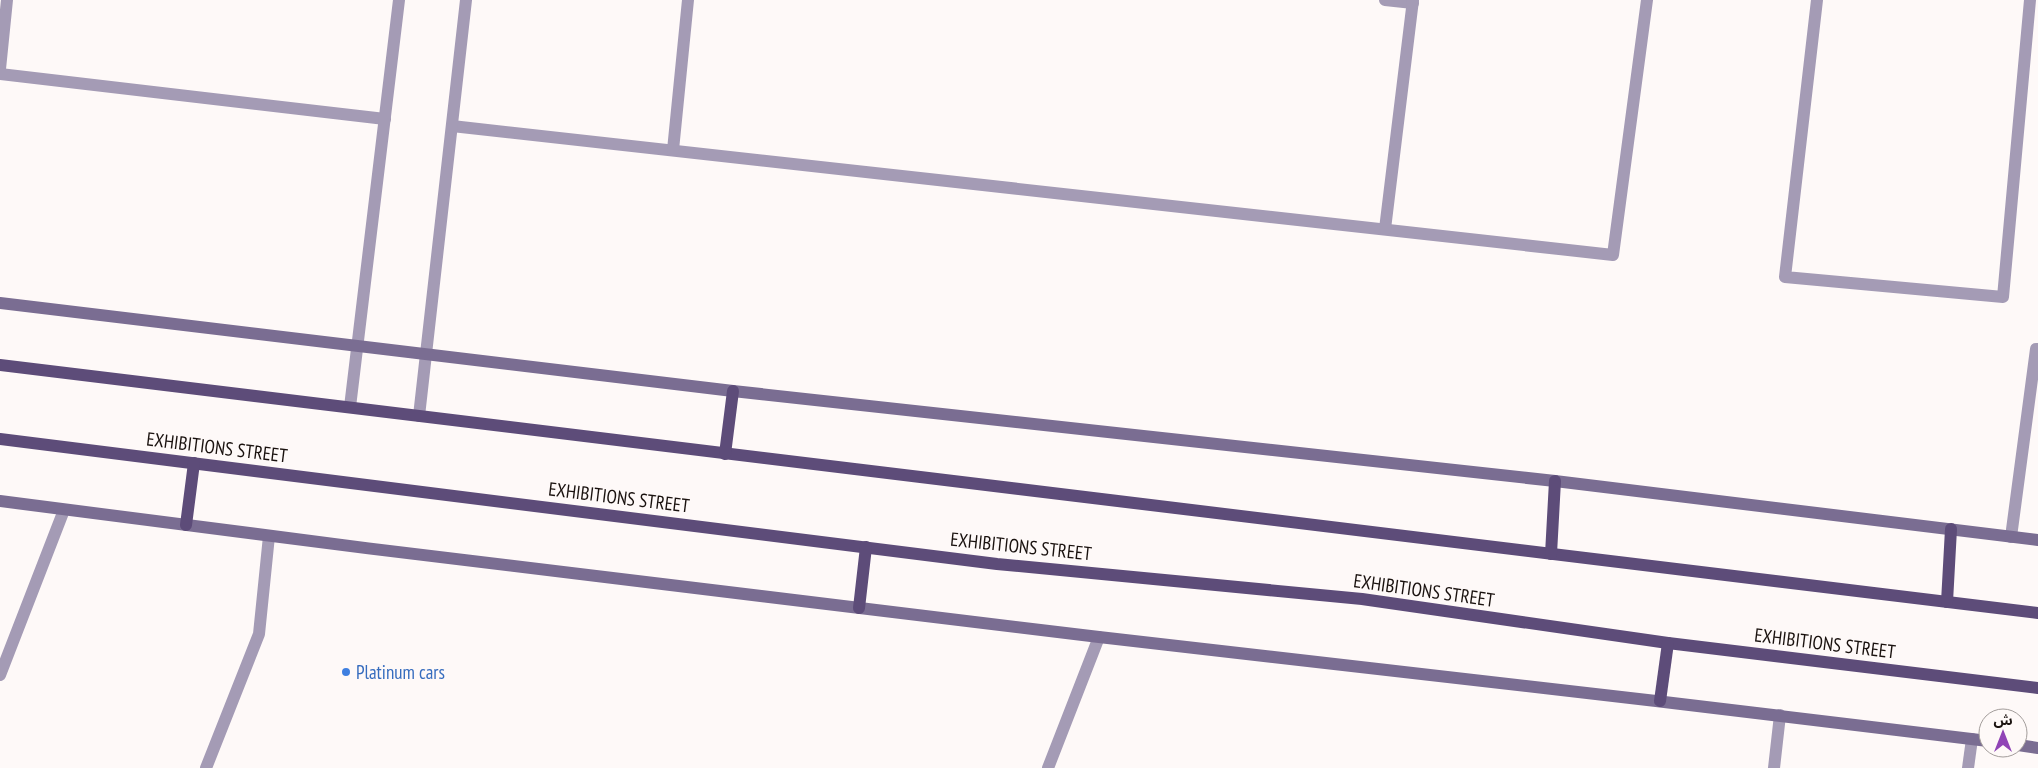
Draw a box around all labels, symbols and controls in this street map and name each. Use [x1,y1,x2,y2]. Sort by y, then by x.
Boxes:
street label: EXHIBITIONS STREET [145,426,289,468]
street label: EXHIBITIONS STREET [547,476,691,518]
street label: EXHIBITIONS STREET [949,527,1093,565]
street label: EXHIBITIONS STREET [1352,568,1496,612]
street label: EXHIBITIONS STREET [1753,622,1897,664]
place label: Platinum cars [356,660,445,684]
marker: Platinum cars [340,666,352,678]
north arrow [1978,708,2028,758]
text: ش [1993,711,2013,729]

